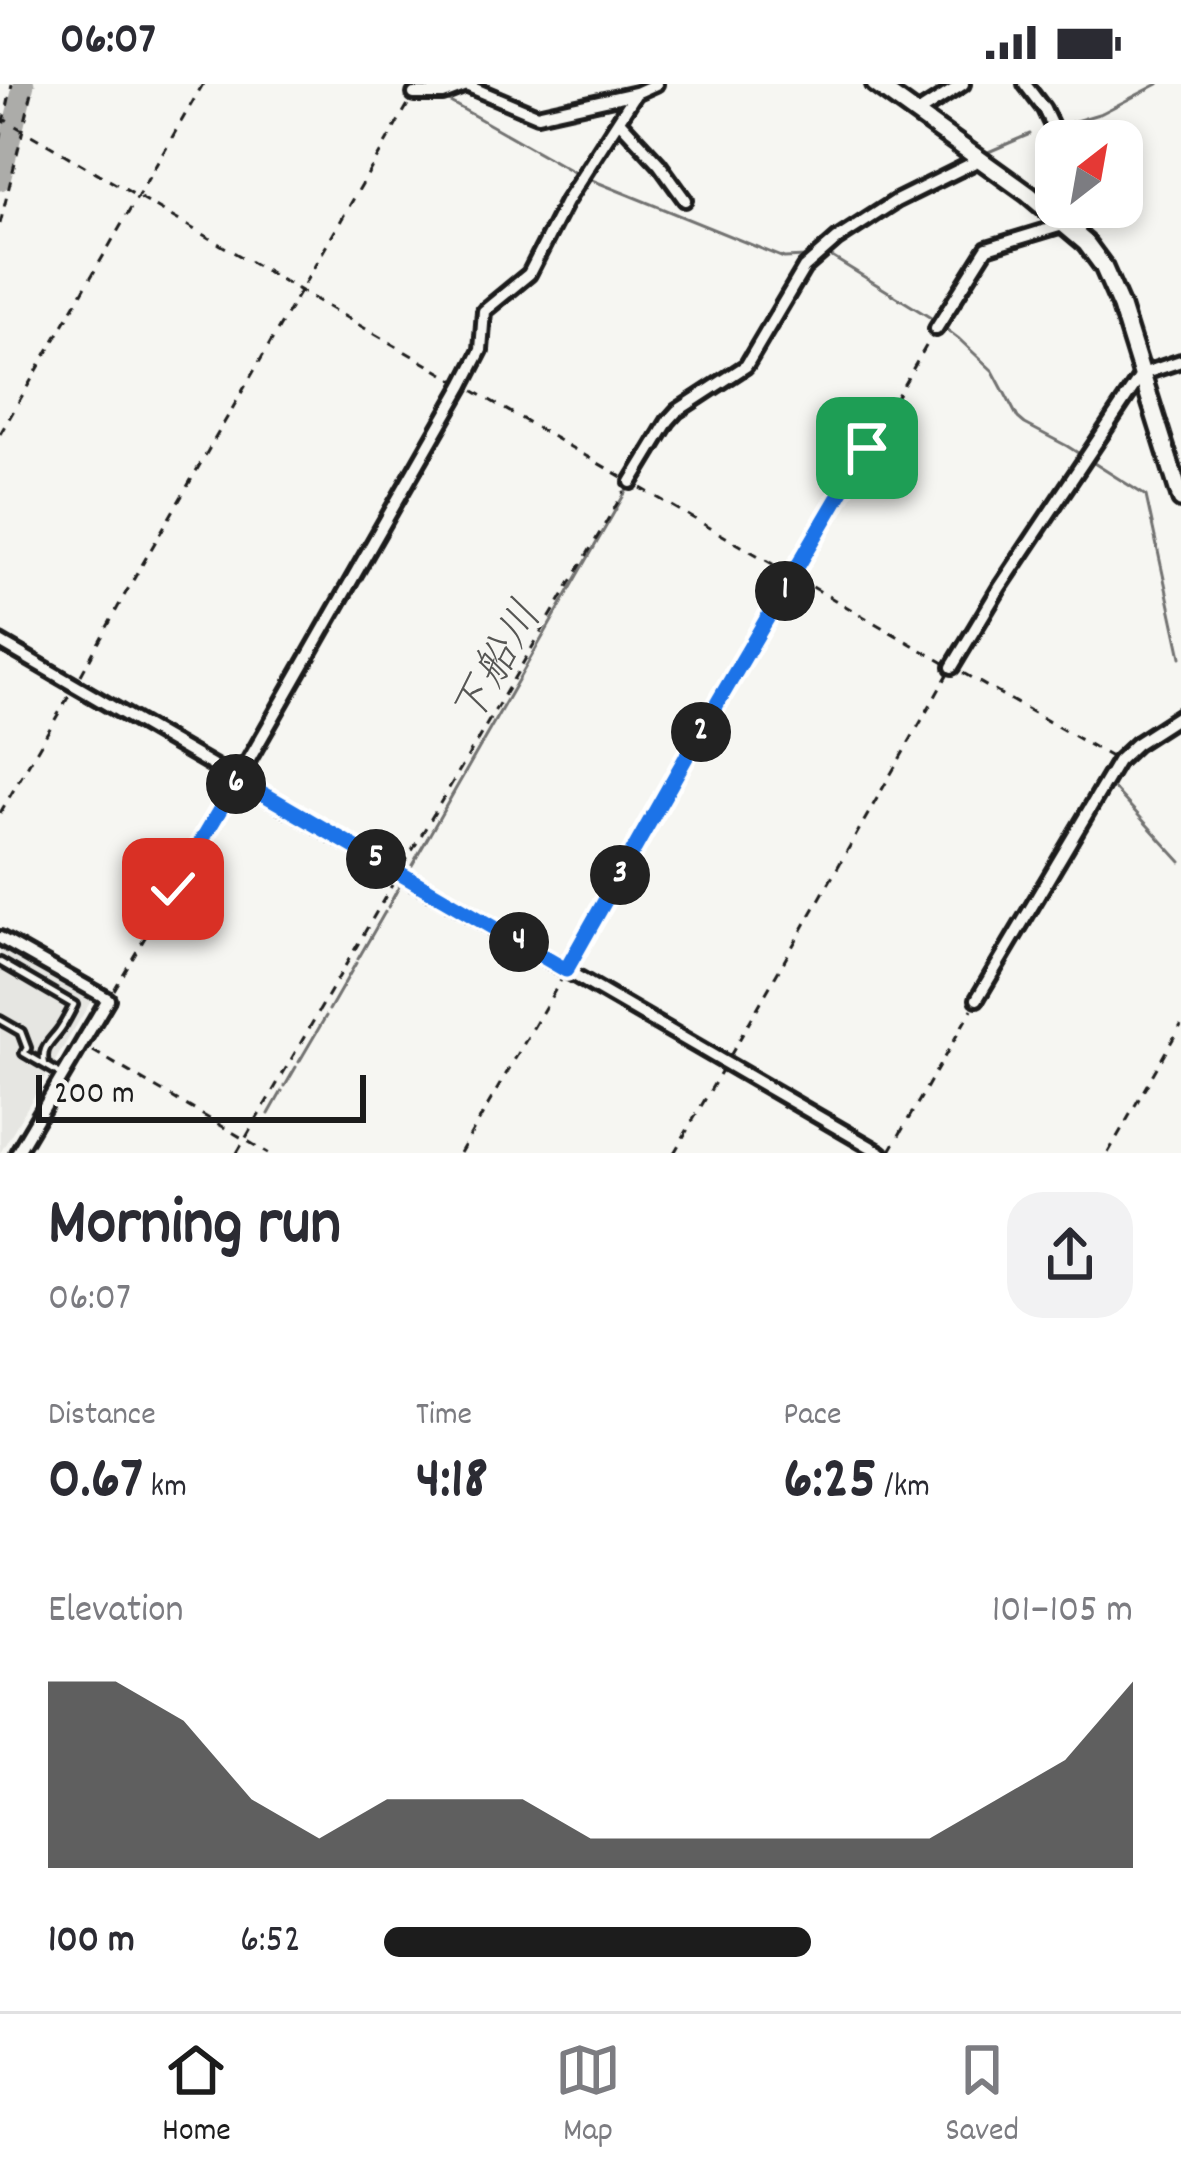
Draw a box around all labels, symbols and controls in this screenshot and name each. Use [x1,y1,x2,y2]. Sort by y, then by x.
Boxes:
text: 06:07 [60,10,156,74]
north arrow [1035,120,1143,228]
map controls [1035,120,1143,228]
pin [816,397,918,499]
icon: arrive [834,415,900,481]
pin: 1 [755,561,815,621]
text: 1 [781,567,789,614]
water label: 下船川 [439,591,562,740]
pin: 2 [671,702,731,762]
text: 2 [694,708,708,755]
pin: 6 [206,754,266,814]
text: 6 [228,760,244,807]
pin: 5 [346,829,406,889]
text: 5 [368,835,384,882]
pin [122,838,224,940]
pin: 3 [590,845,650,905]
text: 3 [613,851,627,898]
icon: check [140,856,206,922]
pin: 4 [489,912,549,972]
text: 4 [512,918,526,965]
scale bar [36,1069,366,1122]
text: 200 m [54,1072,135,1119]
text: Morning run [48,1181,341,1275]
button: share [1007,1192,1133,1318]
text: 06:07 [48,1273,131,1328]
text: Distance [48,1393,156,1440]
text: Time [416,1393,472,1440]
text: Pace [783,1393,842,1440]
text: 0.67 [48,1440,143,1526]
text: 4:18 [416,1440,488,1526]
text: 6:25 [783,1440,877,1526]
text: km [143,1465,187,1512]
text: /km [877,1465,930,1512]
text: Elevation [48,1585,184,1640]
text: 101–105 m [992,1585,1133,1640]
text: 100 m [48,1915,135,1970]
text: 6:52 [240,1915,301,1970]
tab: Home [162,2037,231,2156]
tab: Map [555,2037,621,2156]
tab: Saved [945,2037,1019,2156]

